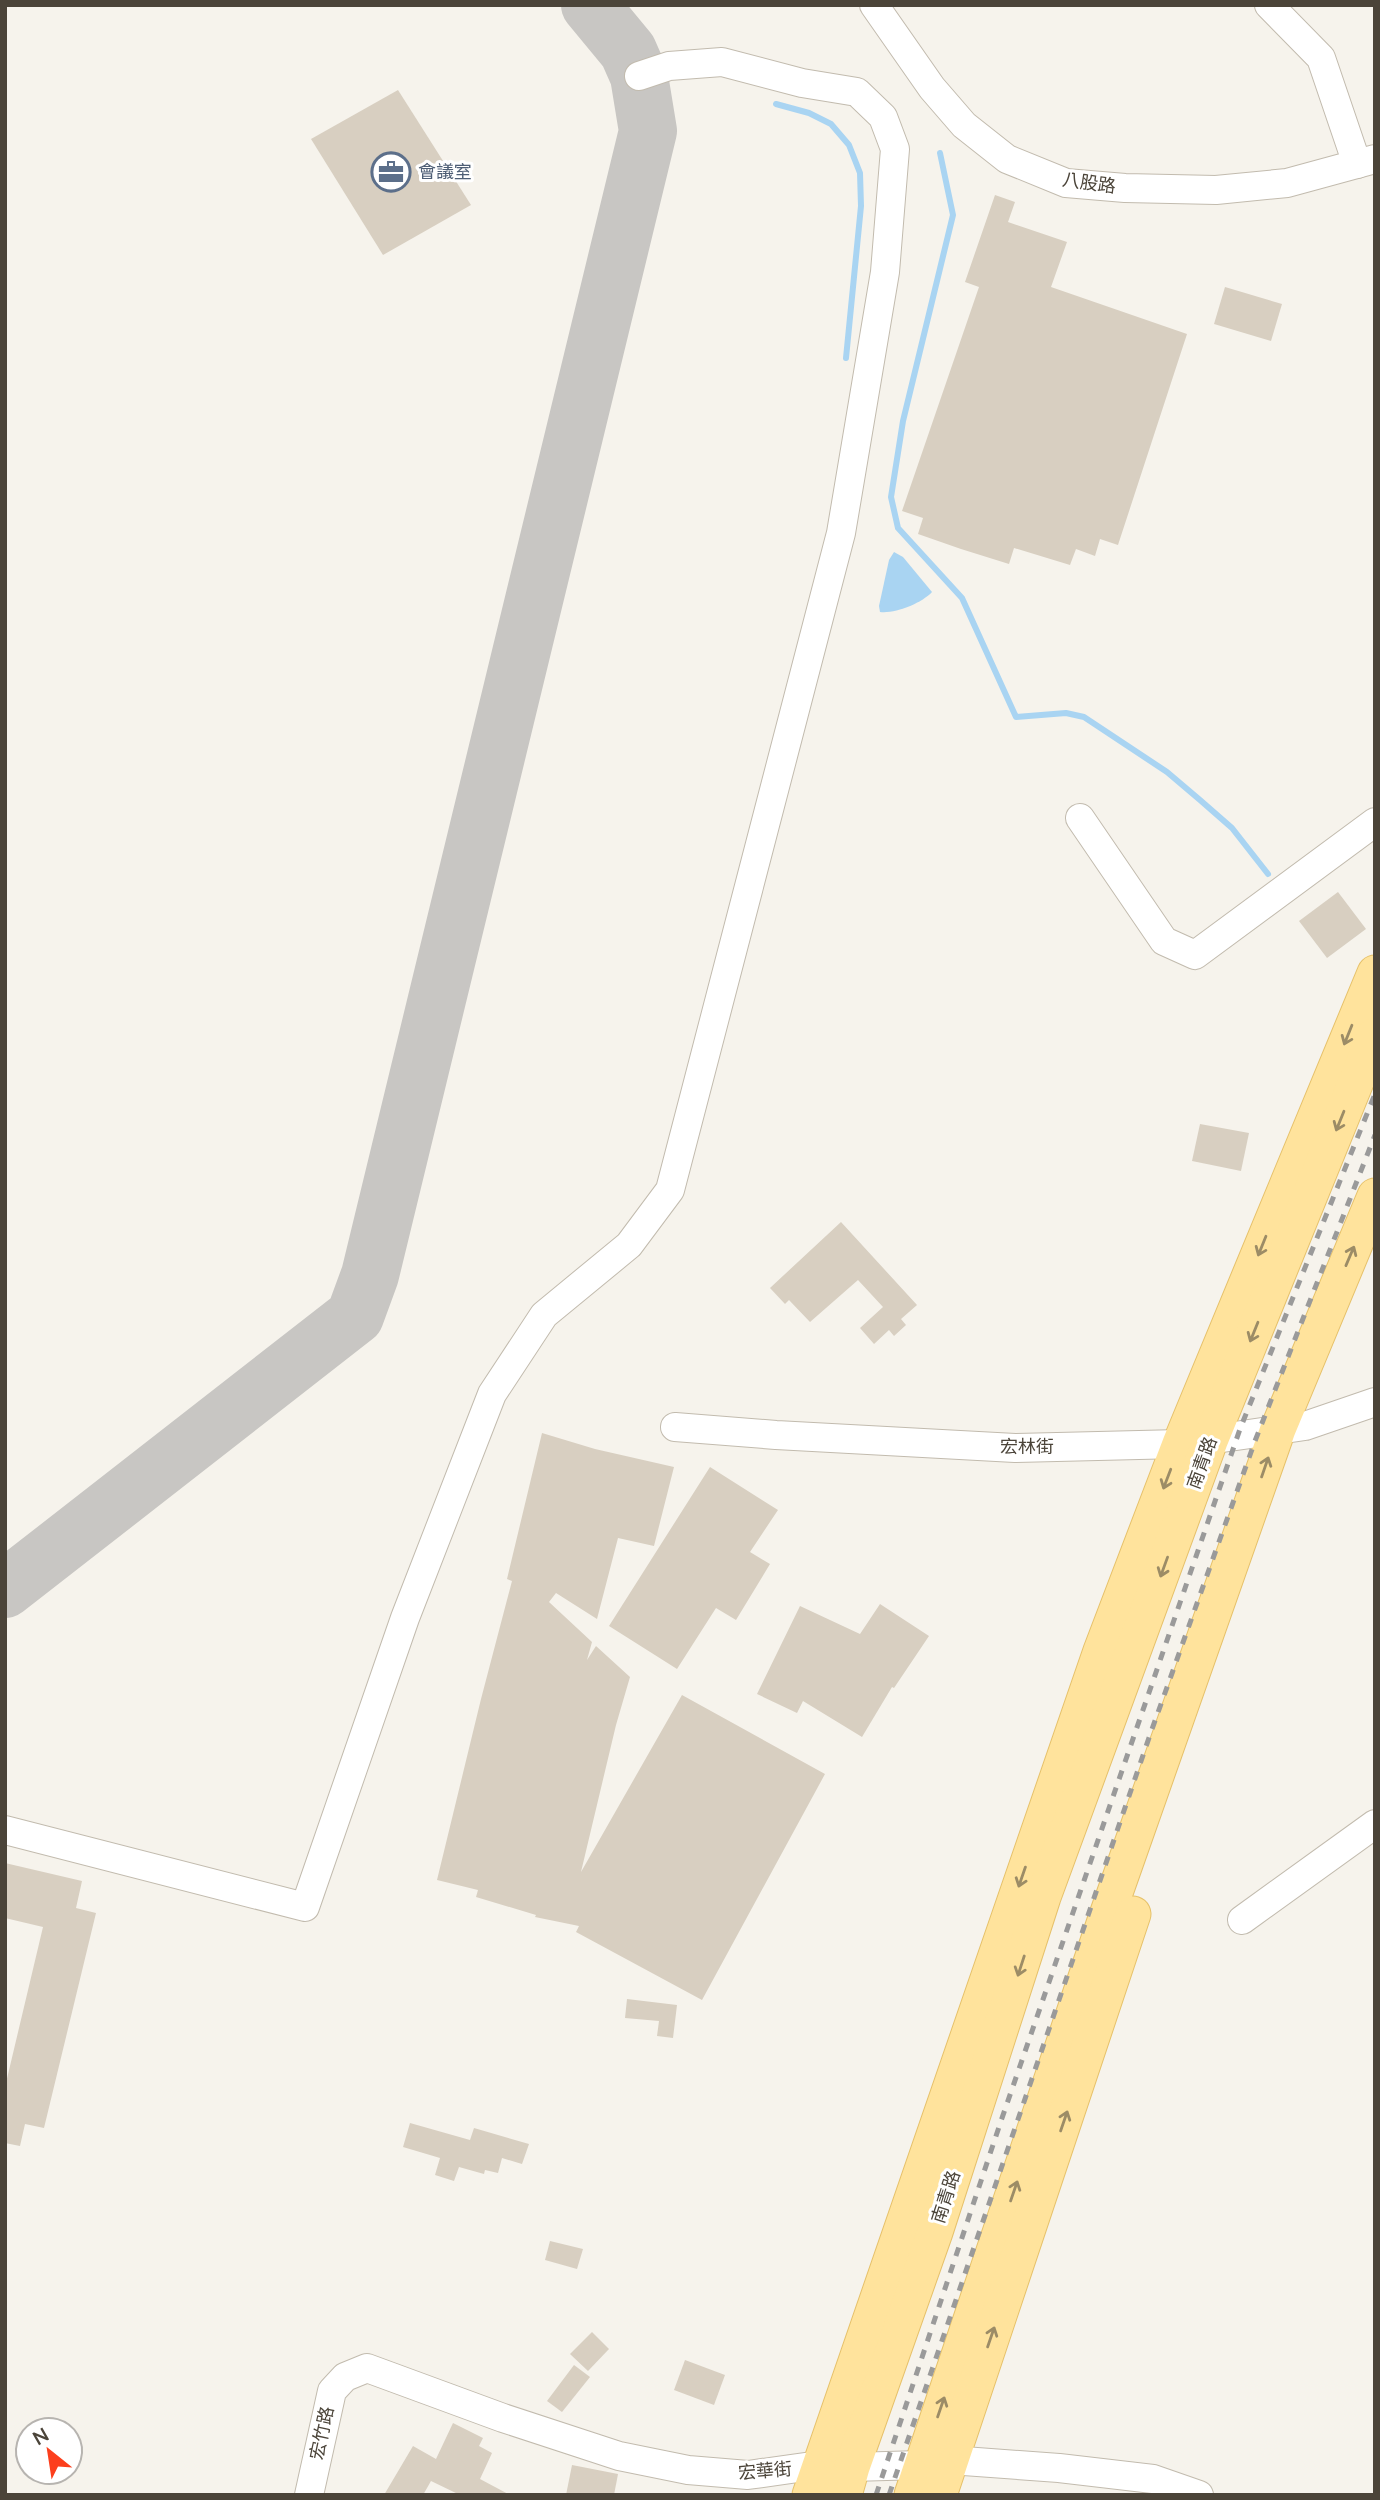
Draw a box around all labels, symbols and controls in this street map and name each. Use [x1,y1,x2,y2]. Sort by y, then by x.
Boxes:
office icon: 會議室 [370,151,412,193]
place label: 會議室 [418,160,472,182]
street label: 八股路 [1061,167,1117,197]
one-way arrow [1341,1024,1354,1046]
one-way arrow [1332,1110,1345,1132]
one-way arrow [1254,1234,1267,1256]
one-way arrow [1344,1246,1357,1267]
one-way arrow [1247,1321,1260,1342]
street label: 南青路 [1181,1434,1221,1492]
street label: 宏林街 [1000,1435,1054,1457]
one-way arrow [1259,1456,1272,1478]
one-way arrow [1159,1468,1172,1490]
one-way arrow [1156,1556,1169,1578]
one-way arrow [1015,1866,1027,1888]
one-way arrow [1014,1955,1027,1977]
one-way arrow [1059,2111,1071,2133]
street label: 南青路 [926,2168,964,2226]
one-way arrow [1009,2181,1021,2203]
one-way arrow [985,2326,998,2348]
one-way arrow [936,2396,948,2418]
street label: 宏竹路 [305,2404,337,2461]
north arrow [14,2416,84,2486]
text: N [28,2422,52,2449]
street label: 宏華街 [737,2457,793,2483]

